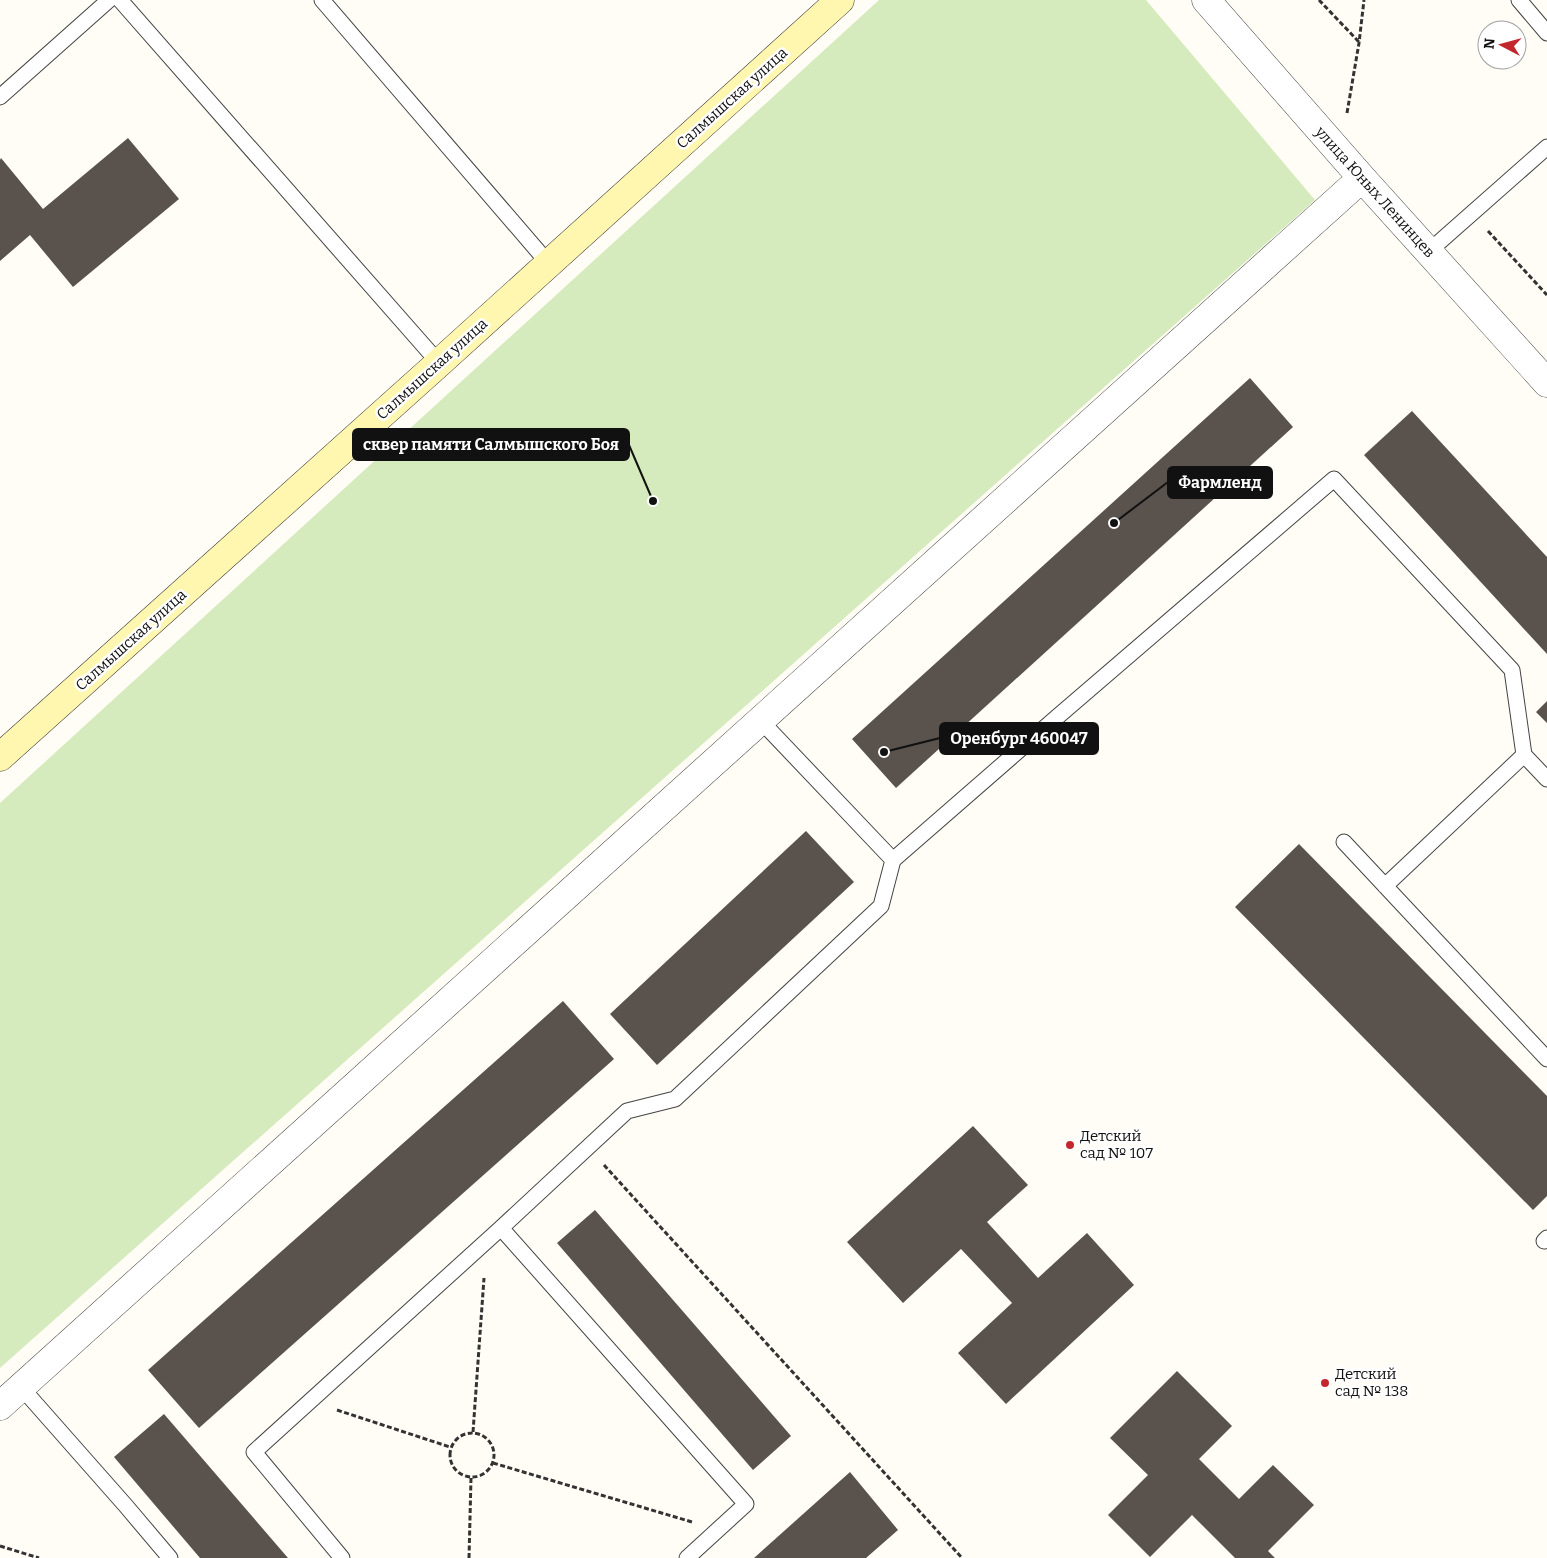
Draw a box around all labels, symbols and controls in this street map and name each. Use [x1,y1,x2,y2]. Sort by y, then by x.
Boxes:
north arrow [1477,20,1527,70]
text: N [1481,37,1499,50]
street label: Салмышская улица [673,44,791,152]
street label: улица Юных Ленинцев [1311,122,1439,261]
street label: Салмышская улица [373,315,491,423]
callout: сквер памяти Салмышского Боя [353,429,629,460]
text: сквер памяти Салмышского Боя [363,435,619,454]
callout: Фармленд [1168,467,1272,498]
text: Фармленд [1178,473,1262,492]
street label: Салмышская улица [72,586,190,694]
callout: Оренбург 460047 [940,723,1098,754]
text: Оренбург 460047 [950,729,1088,748]
place label: Детский сад № 107 [1080,1127,1153,1162]
marker: Детский сад № 107 [1064,1139,1076,1151]
place label: Детский сад № 138 [1335,1365,1408,1400]
marker: Детский сад № 138 [1319,1377,1331,1389]

